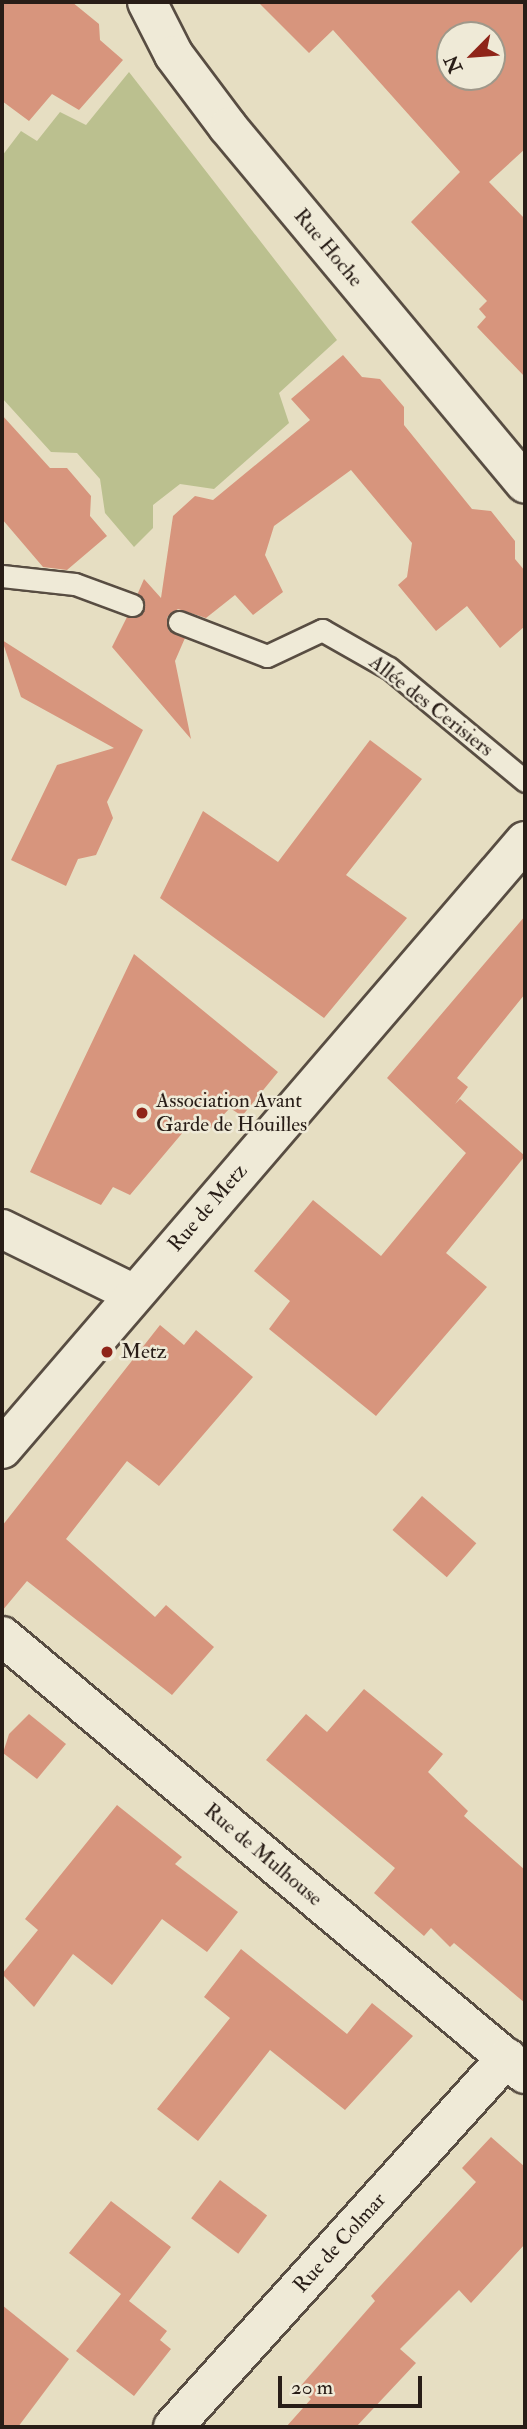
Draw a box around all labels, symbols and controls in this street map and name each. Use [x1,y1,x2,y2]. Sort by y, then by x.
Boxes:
north arrow [436,21,506,91]
text: N [439,51,468,77]
street label: Rue Hoche [288,204,368,292]
street label: Allée des Cerisiers [364,650,498,762]
place label: Association Avant Garde de Houilles [156,1088,307,1138]
marker: Association Avant Garde de Houilles [134,1105,150,1121]
street label: Rue de Metz [163,1159,253,1257]
place label: Metz [121,1339,167,1365]
marker: Metz [99,1344,115,1360]
street label: Rue de Mulhouse [199,1798,327,1912]
street label: Rue de Colmar [289,2188,391,2298]
scale bar [282,2362,426,2406]
text: 20 m [291,2374,333,2401]

